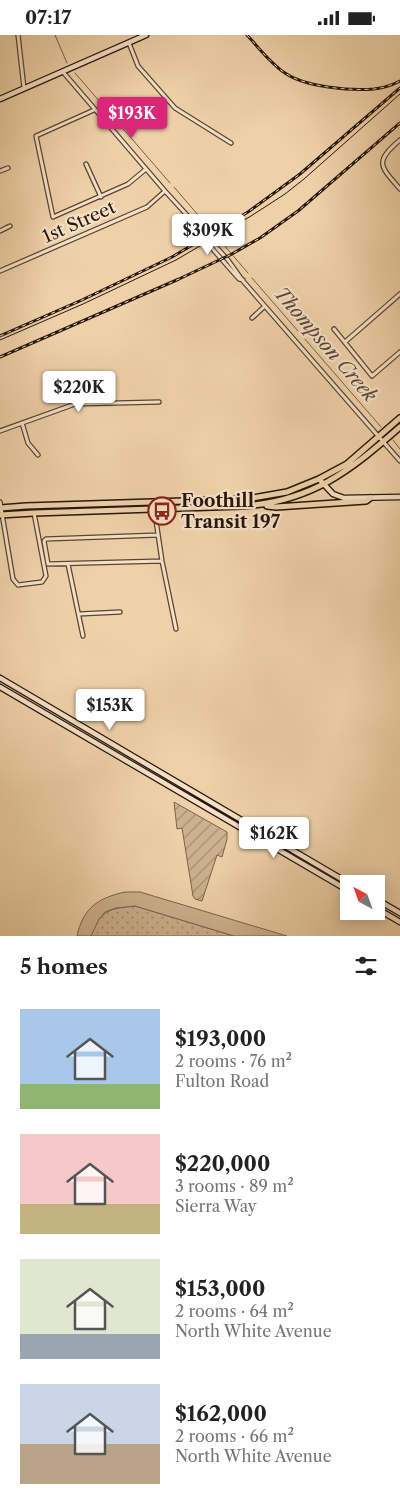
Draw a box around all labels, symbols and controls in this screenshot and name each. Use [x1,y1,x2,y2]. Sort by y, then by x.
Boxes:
text: 07:17 [25,6,71,29]
pin: $193K [97,97,167,139]
text: $193K [108,103,156,123]
street label: 1st Street [39,196,119,248]
pin: $309K [173,213,243,256]
text: $309K [183,220,233,240]
water label: Thompson Creek [270,282,382,407]
pin: $220K [44,371,114,413]
text: $220K [54,377,104,397]
place label: Foothill Transit 197 [181,490,281,533]
bus stop icon: Foothill Transit 197 [147,496,177,526]
pin: $153K [75,689,145,731]
text: $153K [87,695,133,715]
pin: $162K [239,817,309,859]
text: $162K [250,823,298,843]
north arrow [340,875,385,920]
map controls [340,875,385,920]
icon: filters [352,952,380,980]
text: 5 homes [20,954,108,979]
text: $193,000 [175,1026,266,1051]
icon: home [60,1029,120,1089]
text: 2 rooms · 76 m² [175,1051,292,1071]
text: Fulton Road [175,1071,269,1091]
text: $220,000 [175,1151,270,1176]
icon: home [60,1154,120,1214]
text: 3 rooms · 89 m² [175,1176,294,1196]
text: Sierra Way [175,1196,257,1216]
text: $153,000 [175,1276,265,1301]
icon: home [60,1279,120,1339]
text: 2 rooms · 64 m² [175,1301,294,1321]
text: North White Avenue [175,1321,332,1341]
text: $162,000 [175,1401,267,1426]
icon: home [60,1404,120,1464]
text: 2 rooms · 66 m² [175,1426,294,1446]
text: North White Avenue [175,1446,332,1466]

